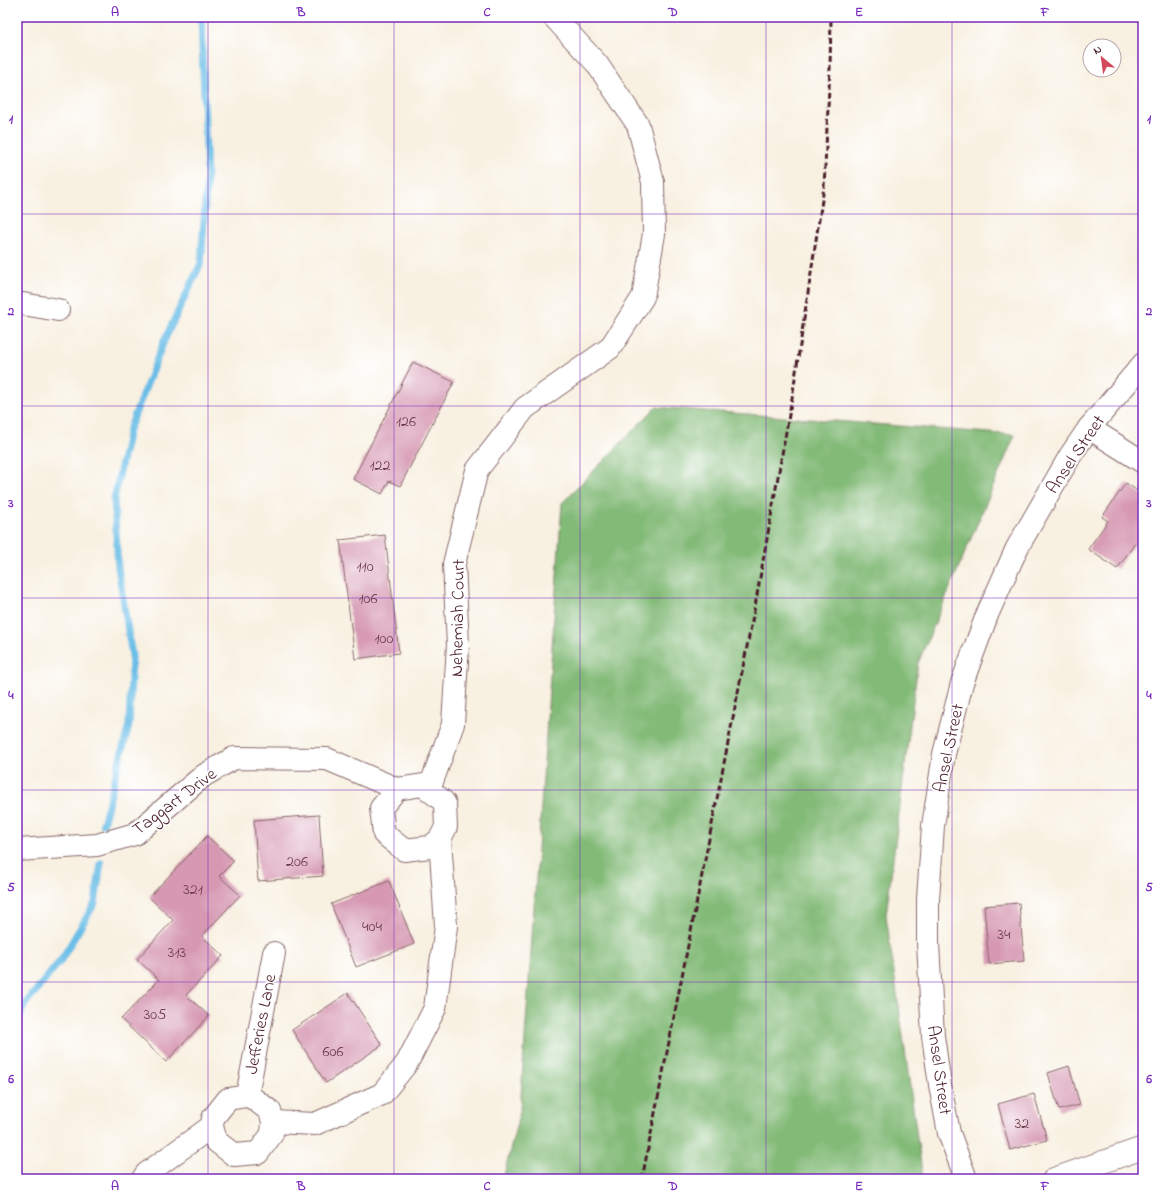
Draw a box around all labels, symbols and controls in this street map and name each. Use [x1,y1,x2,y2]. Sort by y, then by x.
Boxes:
text: A [111,3,119,22]
text: B [296,3,306,22]
text: C [483,3,491,22]
text: D [667,3,678,22]
text: E [855,3,863,22]
text: F [1040,3,1050,22]
north arrow [1082,38,1122,78]
text: N [1091,41,1105,59]
text: 1 [9,110,14,129]
text: 1 [1147,110,1152,129]
text: 2 [7,302,15,321]
text: 2 [1145,302,1153,321]
house number: 126 [396,410,416,434]
street label: Ansel Street [1041,411,1113,500]
house number: 122 [370,454,391,478]
text: 3 [7,494,14,513]
text: 3 [1145,494,1152,513]
house number: 110 [356,555,374,579]
street label: Nehemiah Court [445,559,473,677]
house number: 106 [358,587,378,611]
house number: 100 [375,627,394,651]
text: 4 [7,686,14,705]
text: 4 [1145,686,1152,705]
street label: Ansel Street [928,702,972,795]
street label: Taggart Drive [128,762,224,844]
house number: 206 [286,850,308,874]
text: 5 [7,878,15,897]
house number: 321 [183,878,203,902]
text: 5 [1145,878,1153,897]
house number: 404 [362,915,382,939]
house number: 34 [997,923,1011,947]
house number: 313 [168,941,186,965]
street label: Jefferies Lane [239,971,285,1077]
house number: 305 [144,1003,166,1027]
street label: Ansel Street [919,1024,957,1117]
house number: 606 [323,1040,344,1064]
text: 6 [7,1070,14,1089]
text: 6 [1145,1070,1152,1089]
house number: 32 [1015,1112,1029,1136]
text: A [111,1177,119,1196]
text: B [296,1177,306,1196]
text: C [483,1177,491,1196]
text: D [667,1177,678,1196]
text: E [855,1177,863,1196]
text: F [1040,1177,1050,1196]

